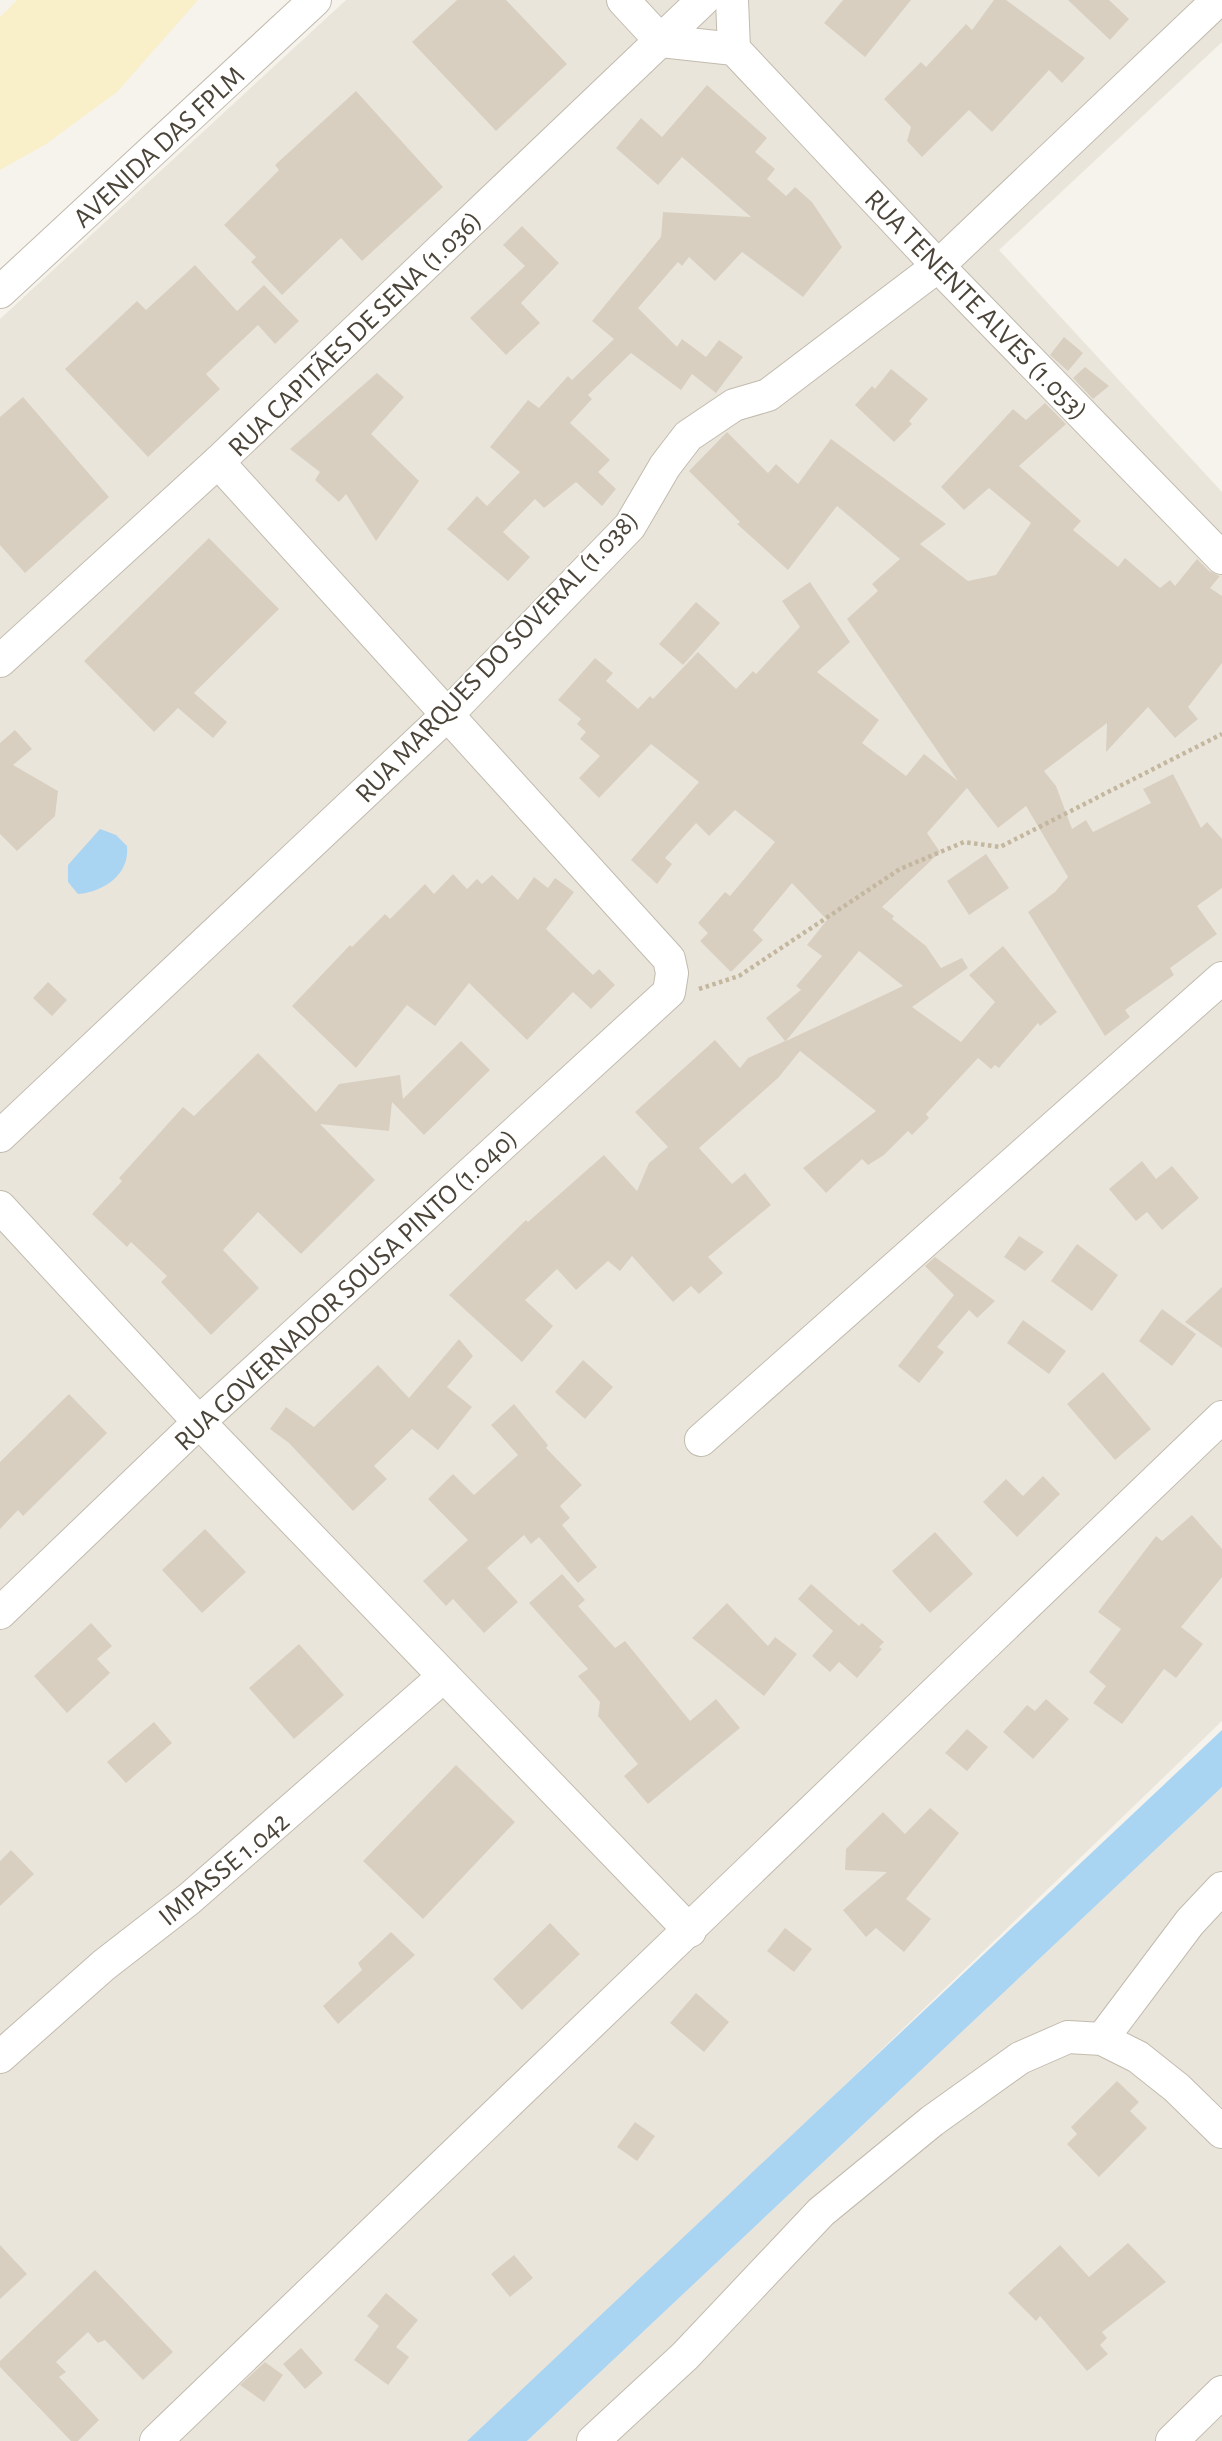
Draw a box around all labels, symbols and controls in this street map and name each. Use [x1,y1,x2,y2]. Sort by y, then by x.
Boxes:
street label: AVENIDA DAS FPLM [69,61,250,233]
street label: RUA TENENTE ALVES (1.053) [859,185,1092,426]
street label: RUA CAPITÃES DE SENA (1.036) [222,205,487,463]
street label: RUA MARQUES DO SOVERAL (1.038) [351,506,644,809]
street label: RUA GOVERNADOR SOUSA PINTO (1.040) [170,1124,523,1457]
street label: IMPASSE 1.042 [154,1807,295,1932]

